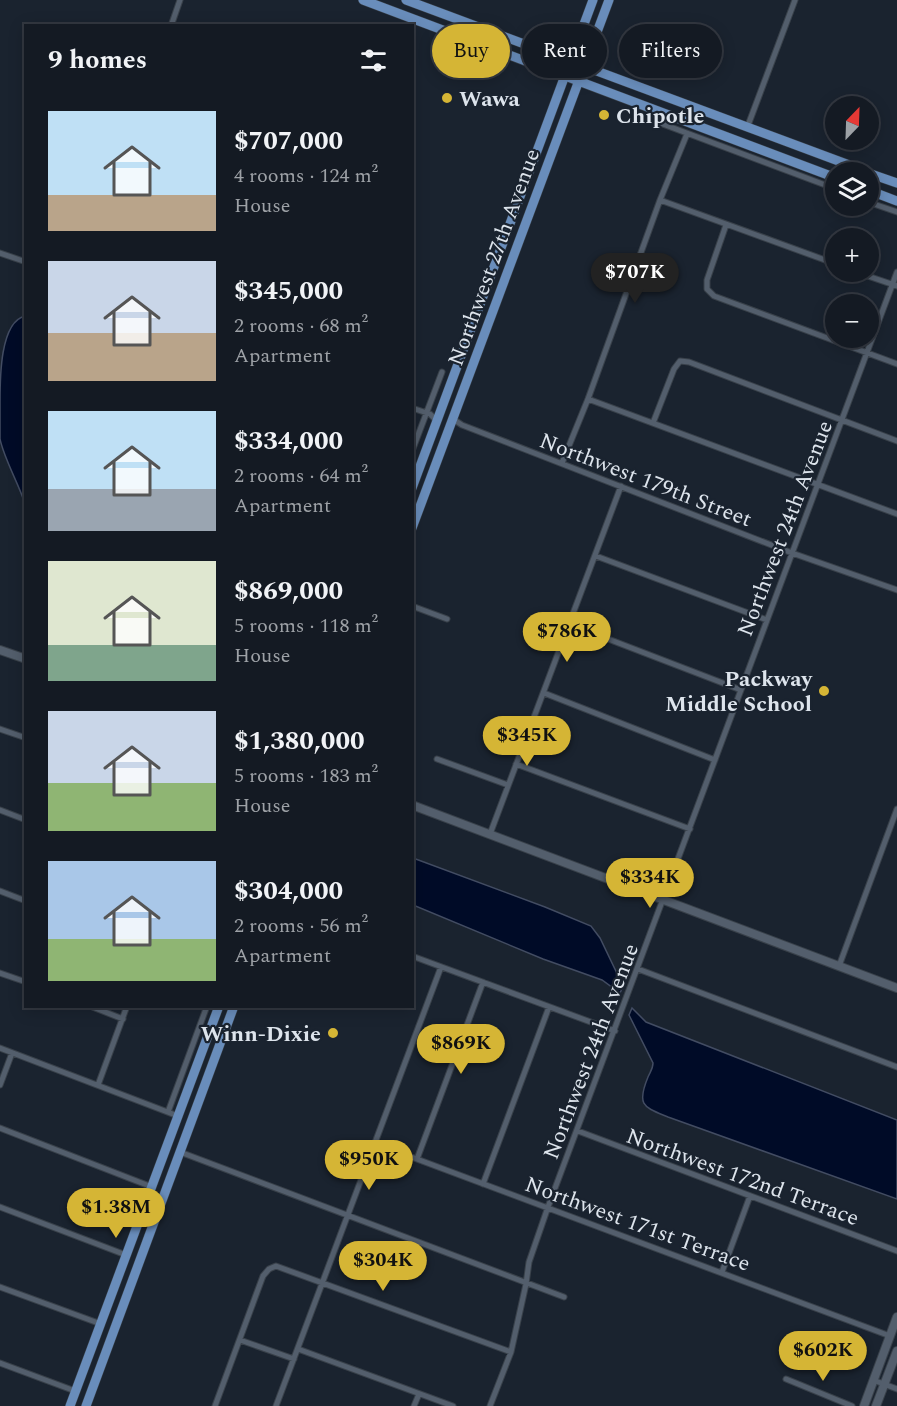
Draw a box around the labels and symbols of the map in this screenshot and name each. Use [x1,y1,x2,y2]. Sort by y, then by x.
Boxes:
place label: Wawa [459,83,521,116]
marker: Wawa [440,91,454,105]
north arrow [825,96,879,150]
place label: Chipotle [616,100,704,133]
marker: Chipotle [597,108,611,122]
street label: Northwest 27th Avenue [440,144,549,371]
pin: $707K [593,253,677,304]
street label: Northwest 24th Avenue [729,416,842,641]
street label: Northwest 179th Street [534,425,757,536]
pin: $786K [525,612,609,663]
place label: Packway Middle School [665,663,814,721]
marker: Packway Middle School [817,684,831,698]
pin: $345K [485,716,569,767]
pin: $334K [608,858,692,909]
street label: Northwest 24th Avenue [535,939,648,1164]
place label: Winn-Dixie [201,1018,321,1051]
pin: $869K [419,1024,503,1075]
marker: Winn-Dixie [326,1026,340,1040]
street label: Northwest 172nd Terrace [621,1120,864,1235]
pin: $950K [327,1140,411,1191]
street label: Northwest 171st Terrace [520,1168,755,1281]
pin: $1.38M [67,1188,165,1239]
pin: $304K [341,1241,425,1292]
pin: $602K [781,1331,865,1382]

